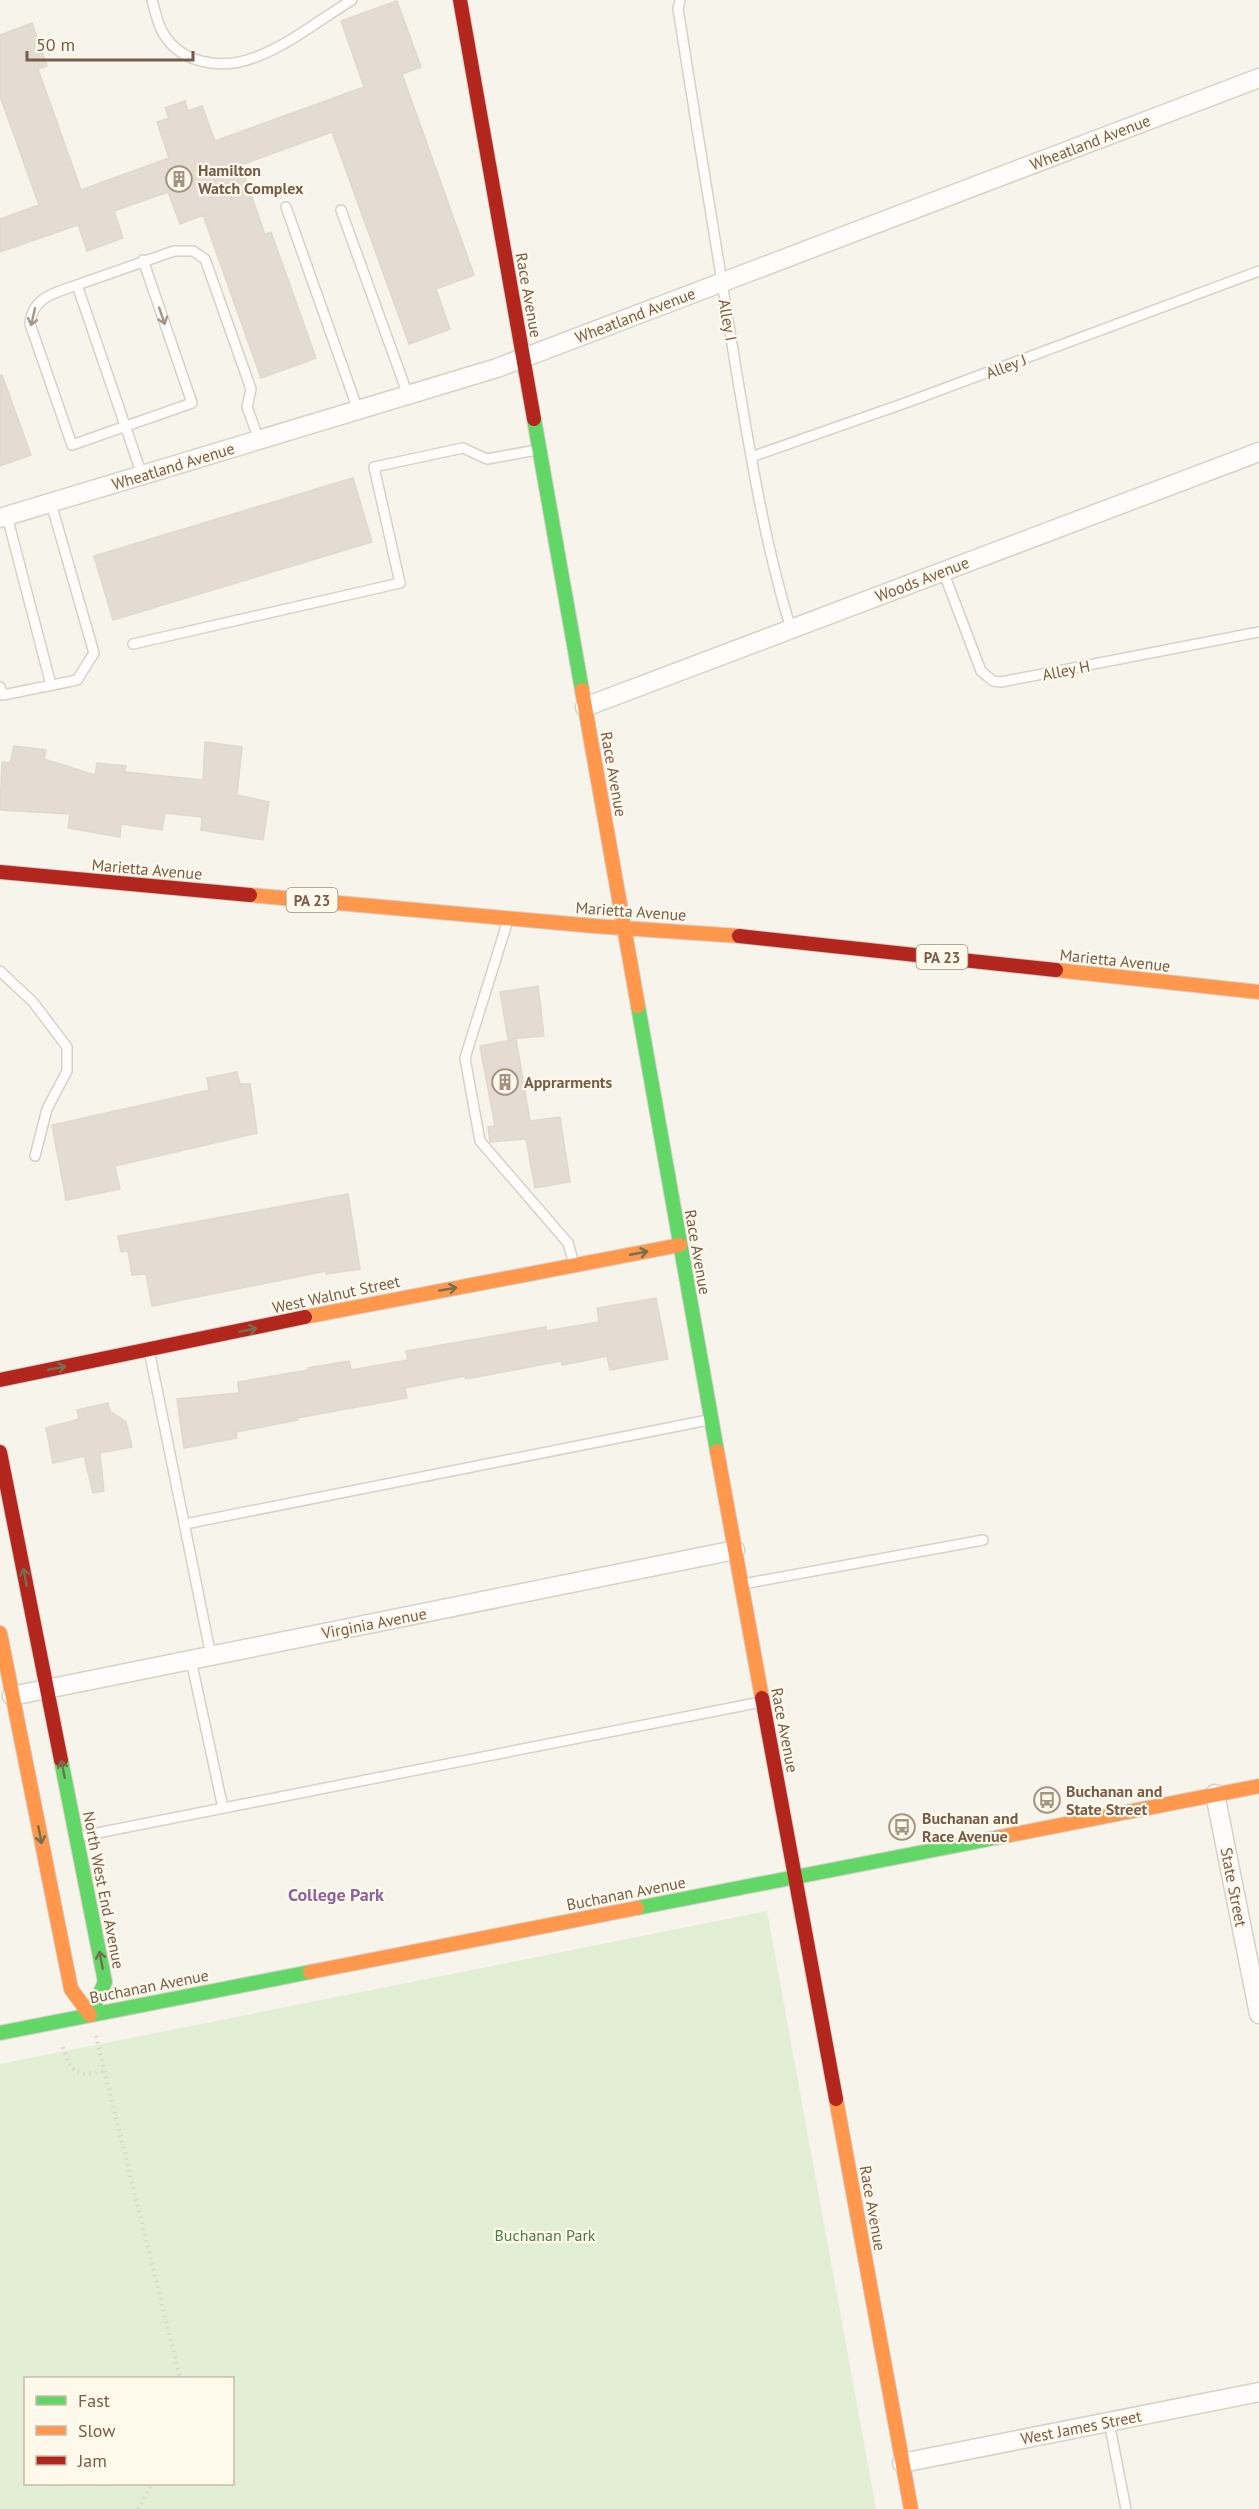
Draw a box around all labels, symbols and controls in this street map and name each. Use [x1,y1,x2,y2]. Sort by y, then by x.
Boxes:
scale bar [27,24,194,62]
text: 50 m [36,33,75,56]
street label: Wheatland Avenue [1027,110,1153,174]
place label: Hamilton Watch Complex [198,160,304,198]
building icon: Hamilton Watch Complex [164,164,194,194]
street label: Race Avenue [512,251,546,339]
street label: Wheatland Avenue [572,283,698,347]
street label: Alley I [714,297,742,343]
one-way arrow [158,306,169,325]
one-way arrow [27,307,39,326]
street label: Alley J [983,349,1029,383]
street label: Wheatland Avenue [109,438,237,494]
street label: Woods Avenue [872,552,972,606]
street label: Alley H [1040,656,1092,684]
street label: Race Avenue [597,730,631,818]
street label: Marietta Avenue [91,854,203,884]
road number: PA 23 [286,888,338,912]
street label: Marietta Avenue [575,897,687,925]
street label: Marietta Avenue [1059,944,1171,976]
road number: PA 23 [916,945,968,969]
building icon: Apprarments [490,1067,520,1097]
place label: Apprarments [524,1072,612,1092]
street label: Race Avenue [681,1208,715,1296]
one-way arrow [629,1247,649,1258]
street label: West Walnut Street [270,1271,402,1317]
one-way arrow [437,1283,457,1294]
one-way arrow [239,1323,258,1335]
one-way arrow [48,1362,67,1374]
one-way arrow [19,1568,30,1588]
street label: Virginia Avenue [319,1603,428,1643]
street label: Race Avenue [767,1686,803,1774]
one-way arrow [57,1759,68,1779]
place label: Buchanan and State Street [1066,1781,1162,1819]
bus stop icon: Buchanan and State Street [1032,1785,1062,1815]
place label: Buchanan and Race Avenue [922,1808,1018,1846]
street label: North West End Avenue [79,1809,129,1971]
bus stop icon: Buchanan and Race Avenue [887,1812,917,1842]
one-way arrow [35,1825,46,1844]
street label: State Street [1217,1846,1252,1929]
street label: Buchanan Avenue [565,1872,687,1914]
district label: College Park [288,1883,384,1906]
one-way arrow [95,1951,106,1970]
street label: Buchanan Avenue [88,1965,210,2007]
street label: Race Avenue [856,2164,890,2252]
park label: Buchanan Park [494,2225,596,2245]
legend [24,2377,234,2485]
text: Fast [78,2389,110,2412]
street label: West James Street [1019,2405,1144,2449]
text: Slow [78,2419,116,2442]
text: Jam [77,2449,107,2472]

